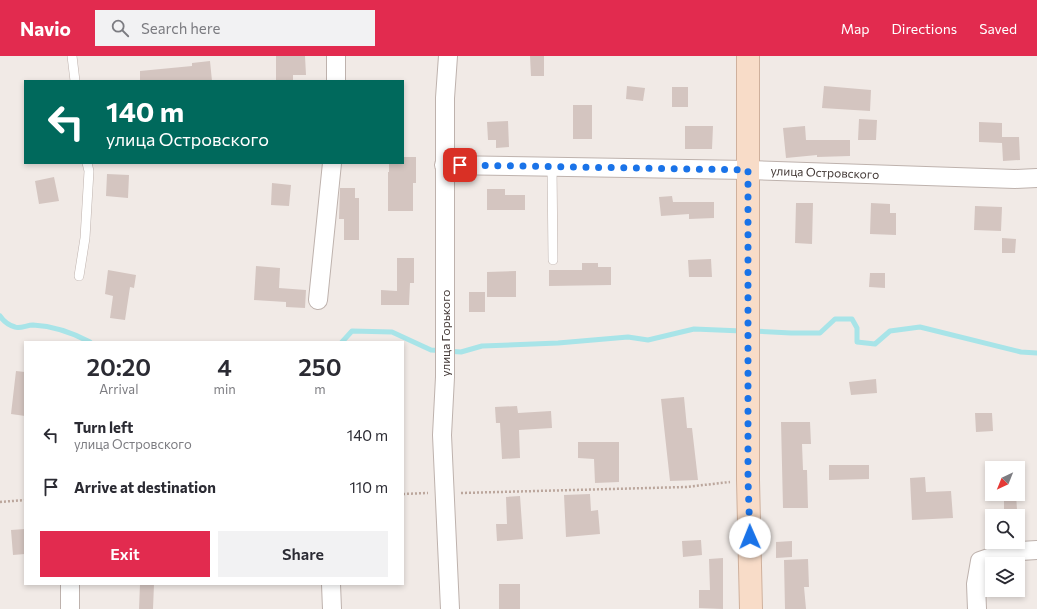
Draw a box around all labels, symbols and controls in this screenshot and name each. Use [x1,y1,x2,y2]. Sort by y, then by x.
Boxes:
search box [95,10,375,46]
text: Navio [20,17,71,40]
icon: search [109,17,131,39]
text: Search here [141,19,220,37]
text: Map [841,20,870,37]
text: Directions [892,20,957,37]
text: Saved [979,20,1017,37]
text: 140 m [106,94,184,128]
icon: left [40,96,92,148]
text: улица Островского [106,128,269,150]
pin [443,148,477,182]
icon: arrive [449,154,471,176]
street label: улица Островского [770,163,880,181]
street label: улица Горького [438,290,452,377]
text: 20:20 [86,352,151,381]
text: 4 [217,352,232,381]
text: 250 [298,352,342,381]
text: Arrival [99,381,138,397]
text: min [214,381,236,397]
text: m [314,381,326,397]
text: Turn left [74,418,133,436]
icon: left [40,424,62,446]
text: 140 m [347,426,388,444]
text: улица Островского [74,436,192,452]
north arrow [985,461,1025,501]
map controls [985,461,1025,597]
icon: arrive [40,476,62,498]
text: Arrive at destination [74,478,216,496]
text: 110 m [349,478,388,496]
button: search [985,509,1025,549]
position arrow [729,516,771,558]
button: Exit [40,531,210,577]
button: Share [218,531,388,577]
button: layers [985,557,1025,597]

